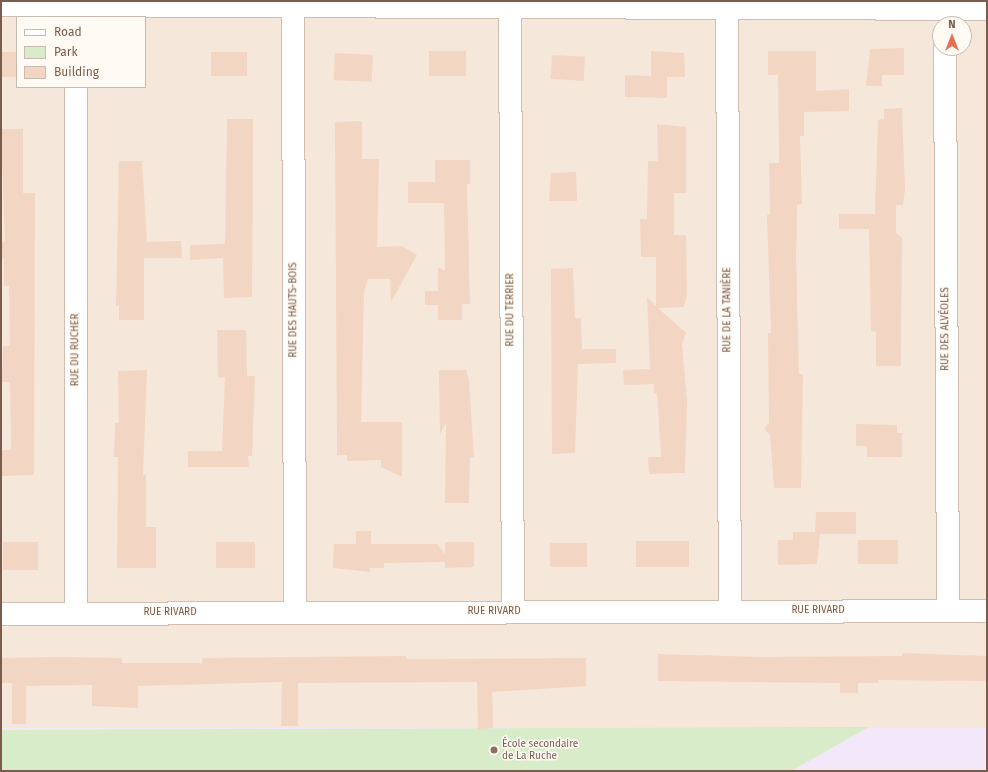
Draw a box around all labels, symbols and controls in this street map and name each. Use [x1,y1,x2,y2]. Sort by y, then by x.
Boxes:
legend [16,16,146,88]
north arrow [932,16,972,56]
text: N [948,18,956,31]
text: Road [54,25,82,39]
text: Park [54,45,78,59]
text: Building [54,65,99,79]
street label: RUE DES HAUTS-BOIS [288,262,300,358]
street label: RUE DE LA TANIÈRE [722,267,734,353]
street label: RUE DU TERRIER [505,273,517,347]
street label: RUE DES ALVÉOLES [940,287,952,371]
street label: RUE DU RUCHER [70,314,82,386]
street label: RUE RIVARD [791,605,845,617]
street label: RUE RIVARD [467,606,521,618]
street label: RUE RIVARD [143,607,197,619]
place label: École secondaire de La Ruche [502,738,578,762]
marker: École secondaire de La Ruche [489,745,499,755]

